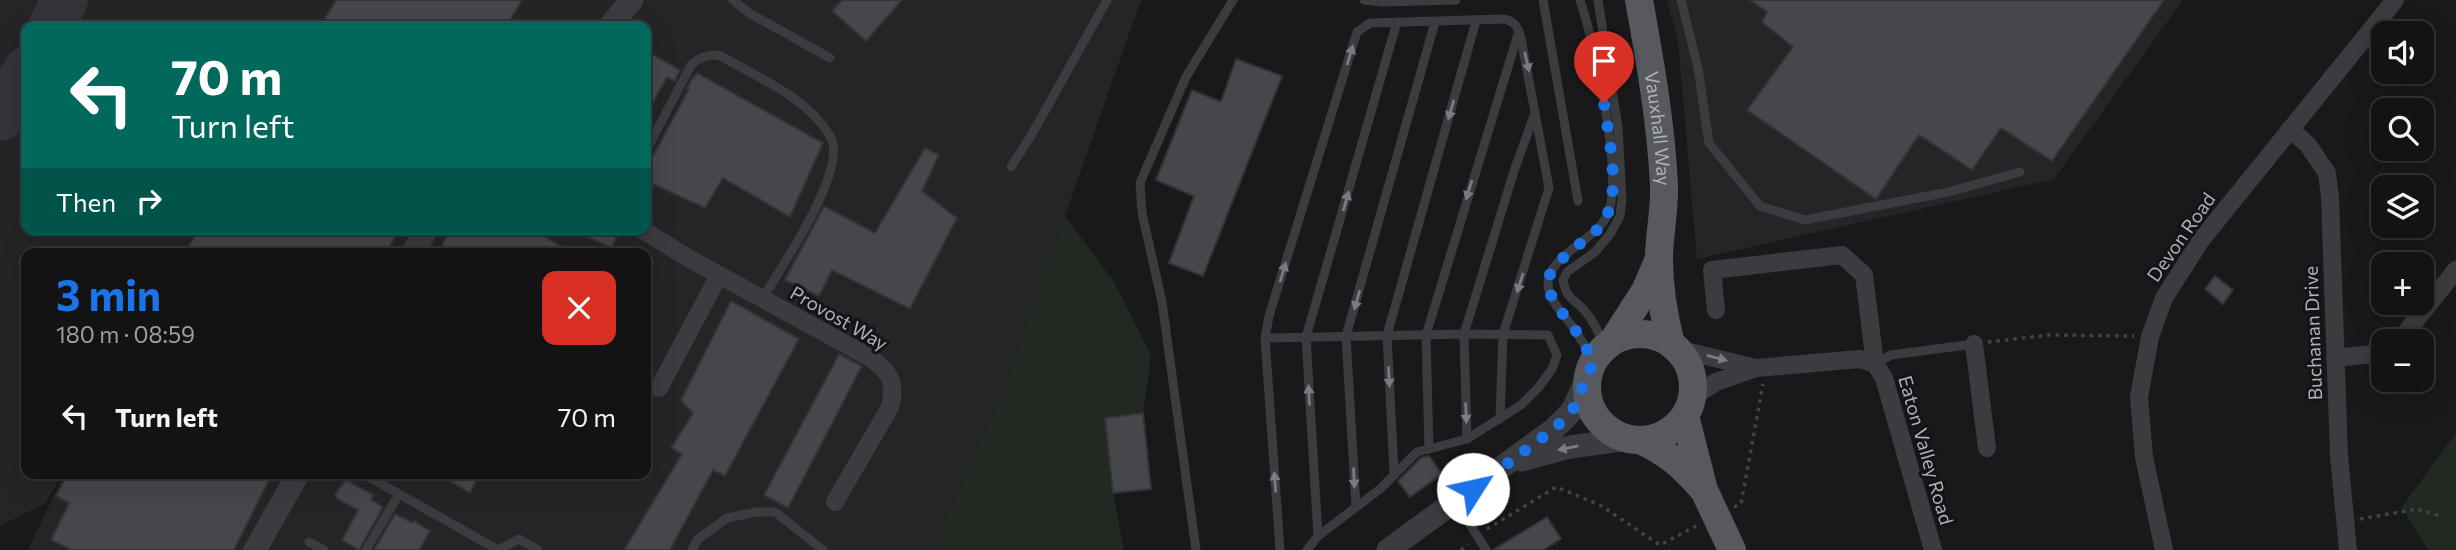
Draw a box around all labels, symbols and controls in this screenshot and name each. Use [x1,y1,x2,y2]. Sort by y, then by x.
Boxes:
map controls [2371,21,2434,392]
button: sound [2371,21,2434,84]
pin [1574,31,1634,103]
icon: arrive [1585,42,1623,80]
one-way arrow [1345,44,1355,65]
text: 70 m [171,45,282,105]
icon: left [56,49,147,140]
one-way arrow [1521,51,1532,73]
street label: Vauxhall Way [1640,70,1676,186]
button: search [2371,98,2434,161]
one-way arrow [1445,99,1456,121]
text: Turn left [171,105,295,145]
button: layers [2371,175,2434,238]
one-way arrow [1464,179,1474,200]
icon: right [130,182,168,220]
text: Then [56,186,116,217]
street label: Devon Road [2142,188,2220,286]
one-way arrow [1342,190,1352,211]
button: + [2371,252,2434,315]
one-way arrow [1278,262,1288,283]
street label: Buchanan Drive [2299,265,2326,401]
text: 3 min [56,268,161,320]
button: close [542,271,616,345]
one-way arrow [1514,273,1524,294]
street label: Provost Way [786,280,892,355]
one-way arrow [1351,290,1361,311]
text: 180 m · 08:59 [56,320,195,348]
button: − [2371,329,2434,392]
one-way arrow [1706,353,1728,364]
one-way arrow [1384,367,1395,389]
street label: Eaton Valley Road [1894,373,1959,527]
one-way arrow [1303,384,1314,406]
icon: left [56,397,94,435]
text: Turn left [115,401,218,432]
text: 70 m [558,401,616,432]
one-way arrow [1461,402,1472,424]
one-way arrow [1557,443,1579,454]
position arrow [1436,452,1510,526]
one-way arrow [1349,467,1360,489]
one-way arrow [1269,471,1280,493]

